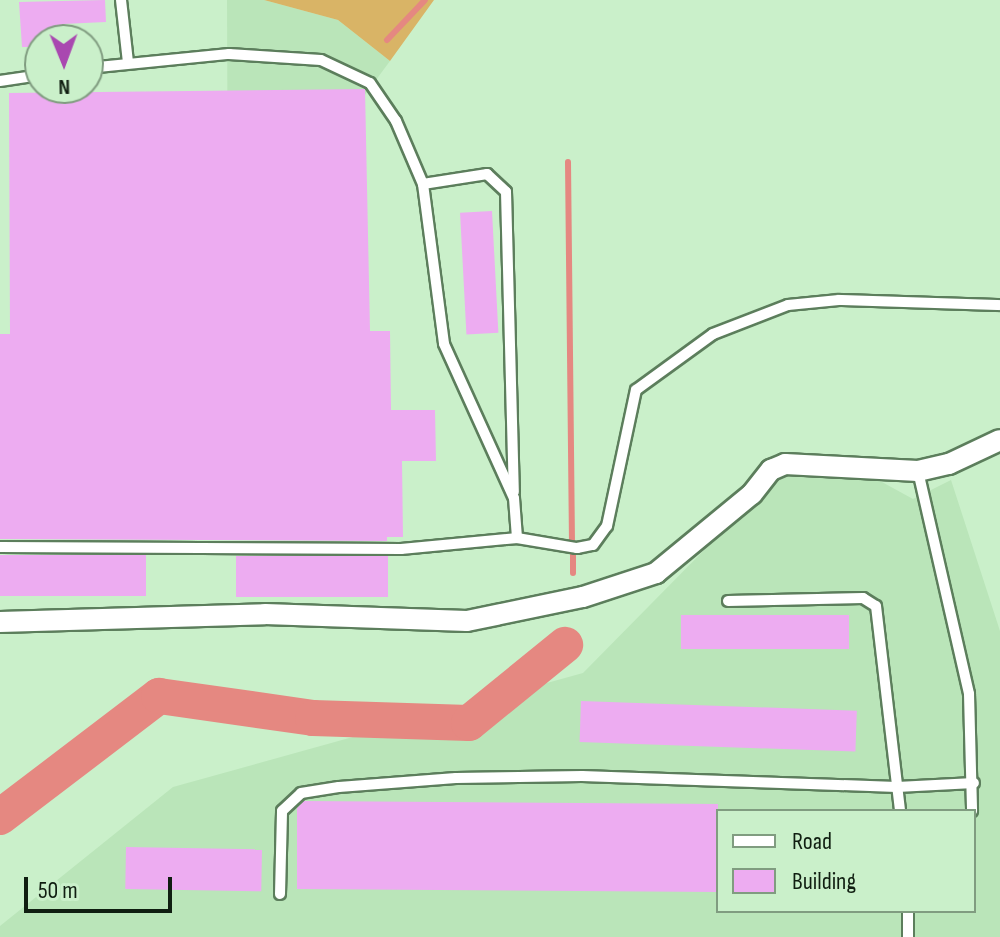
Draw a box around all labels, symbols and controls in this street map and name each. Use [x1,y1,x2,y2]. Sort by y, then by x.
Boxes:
north arrow [24,24,104,104]
text: N [58,73,71,100]
legend [716,809,976,913]
text: Road [792,827,832,856]
scale bar [28,861,176,911]
text: Building [792,867,856,896]
text: 50 m [38,876,78,905]

